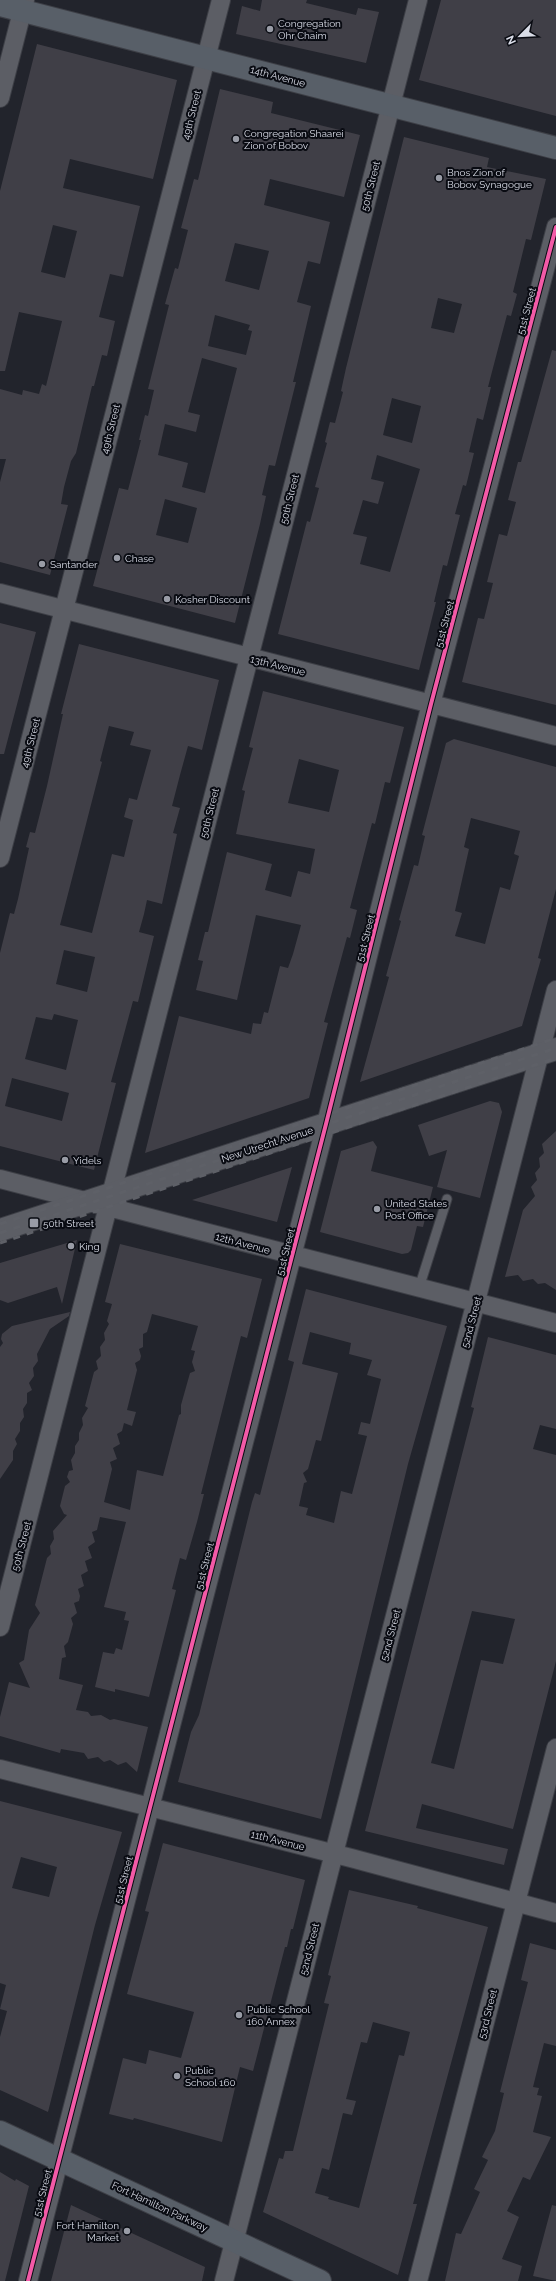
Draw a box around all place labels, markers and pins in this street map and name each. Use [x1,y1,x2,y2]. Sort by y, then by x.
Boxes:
place label: Congregation Ohr Chaim [278,18,341,41]
marker: Congregation Ohr Chaim [265,24,275,34]
place label: Congregation Shaarei Zion of Bobov [244,128,344,151]
marker: Congregation Shaarei Zion of Bobov [231,134,241,144]
place label: Bnos Zion of Bobov Synagogue [447,167,532,190]
marker: Bnos Zion of Bobov Synagogue [434,173,444,183]
marker: Chase [112,553,122,563]
place label: Chase [125,553,154,564]
marker: Santander [37,559,47,569]
place label: Santander [50,559,98,570]
marker: Kosher Discount [162,594,172,604]
place label: Kosher Discount [175,594,251,605]
marker: Yidels [60,1155,70,1165]
place label: Yidels [73,1155,101,1166]
place label: United States Post Office [385,1198,447,1221]
marker: United States Post Office [372,1204,382,1214]
marker: 50th Street [28,1217,40,1229]
place label: 50th Street [43,1218,95,1229]
marker: King [66,1241,76,1251]
place label: King [79,1241,100,1252]
place label: Public School 160 Annex [247,2004,311,2027]
marker: Public School 160 Annex [234,2010,244,2020]
place label: Public School 160 [185,2065,236,2088]
marker: Public School 160 [172,2071,182,2081]
place label: Fort Hamilton Market [56,2220,120,2243]
marker: Fort Hamilton Market [122,2226,132,2236]

